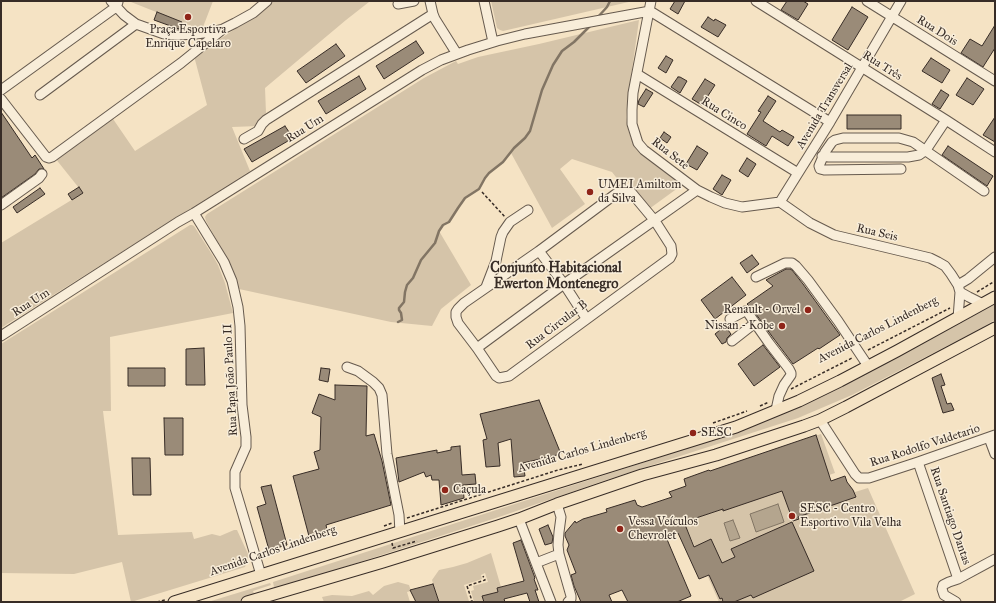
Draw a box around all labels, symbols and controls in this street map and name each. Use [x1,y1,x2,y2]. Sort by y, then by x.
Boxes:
marker: Praça Esportiva Enrique Capelaro [183,12,193,22]
street label: Rua Dois [914,13,960,49]
place label: Praça Esportiva Enrique Capelaro [145,23,231,51]
street label: Rua Três [859,48,905,84]
street label: Avenida Transversal [794,60,856,152]
street label: Rua Cinco [698,94,750,134]
street label: Rua Um [284,112,326,146]
street label: Rua Sete [648,135,692,173]
place label: UMEI Amiltom da Silva [598,178,681,206]
marker: UMEI Amiltom da Silva [585,187,595,197]
street label: Rua Seis [855,221,899,245]
district label: Conjunto Habitacional Ewerton Montenegro [490,261,622,294]
street label: Rua Um [10,286,52,320]
street label: Avenida Carlos Lindenberg [816,293,940,367]
street label: Rua Circular B [523,297,591,353]
place label: Renault - Orvel [723,303,800,317]
marker: Renault - Orvel [803,305,813,315]
place label: Nissan - Kobe [705,319,774,333]
marker: Nissan - Kobe [777,321,787,331]
street label: Rua Papa João Paulo II [221,323,241,437]
street label: Rua Rodolfo Valdetario [868,421,982,471]
street label: Avenida Carlos Lindenberg [516,426,648,476]
place label: SESC [701,426,732,440]
marker: SESC [688,428,698,438]
street label: Rua Santiago Dantas [927,465,973,567]
place label: Caçula [453,483,486,497]
marker: Caçula [440,485,450,495]
place label: SESC - Centro Esportivo Vila Velha [800,502,901,530]
marker: SESC - Centro Esportivo Vila Velha [787,511,797,521]
place label: Vessa Veículos Chevrolet [628,515,698,543]
street label: Avenida Carlos Lindenberg [208,523,338,579]
marker: Vessa Veículos Chevrolet [615,524,625,534]

